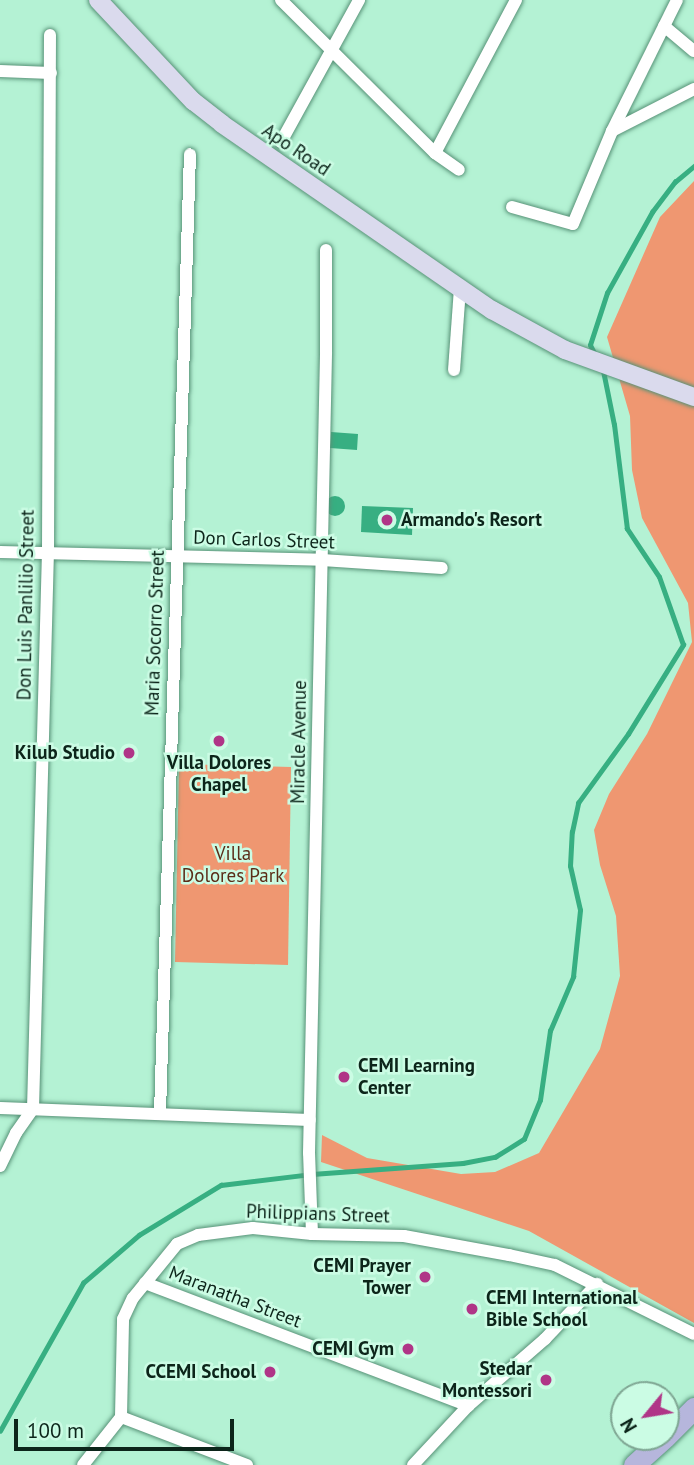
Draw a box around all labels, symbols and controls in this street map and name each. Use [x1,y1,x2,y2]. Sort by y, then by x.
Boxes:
street label: Apo Road [258,119,334,181]
street label: Don Luis Panlilio Street [13,509,39,701]
place label: Armando's Resort [401,509,542,531]
marker: Armando's Resort [379,512,395,528]
street label: Don Carlos Street [193,526,335,554]
street label: Maria Socorro Street [141,550,169,716]
street label: Miracle Avenue [287,680,311,804]
marker: Villa Dolores Chapel [211,733,227,749]
place label: Kilub Studio [15,742,115,764]
marker: Kilub Studio [121,745,137,761]
place label: Villa Dolores Chapel [167,752,271,796]
park label: Villa Dolores Park [182,843,284,887]
place label: CEMI Learning Center [358,1055,475,1099]
marker: CEMI Learning Center [336,1069,352,1085]
street label: Philippians Street [246,1200,390,1228]
place label: CEMI Prayer Tower [313,1255,411,1299]
street label: Maranatha Street [166,1261,304,1333]
marker: CEMI Prayer Tower [417,1269,433,1285]
place label: CEMI International Bible School [486,1287,638,1331]
marker: CEMI International Bible School [464,1301,480,1317]
place label: CEMI Gym [312,1338,394,1360]
marker: CEMI Gym [400,1341,416,1357]
place label: Stedar Montessori [442,1358,532,1402]
place label: CCEMI School [145,1361,256,1383]
marker: CCEMI School [262,1364,278,1380]
marker: Stedar Montessori [538,1372,554,1388]
north arrow [610,1381,680,1451]
scale bar [18,1406,238,1450]
text: N [615,1414,642,1437]
text: 100 m [27,1417,84,1444]

